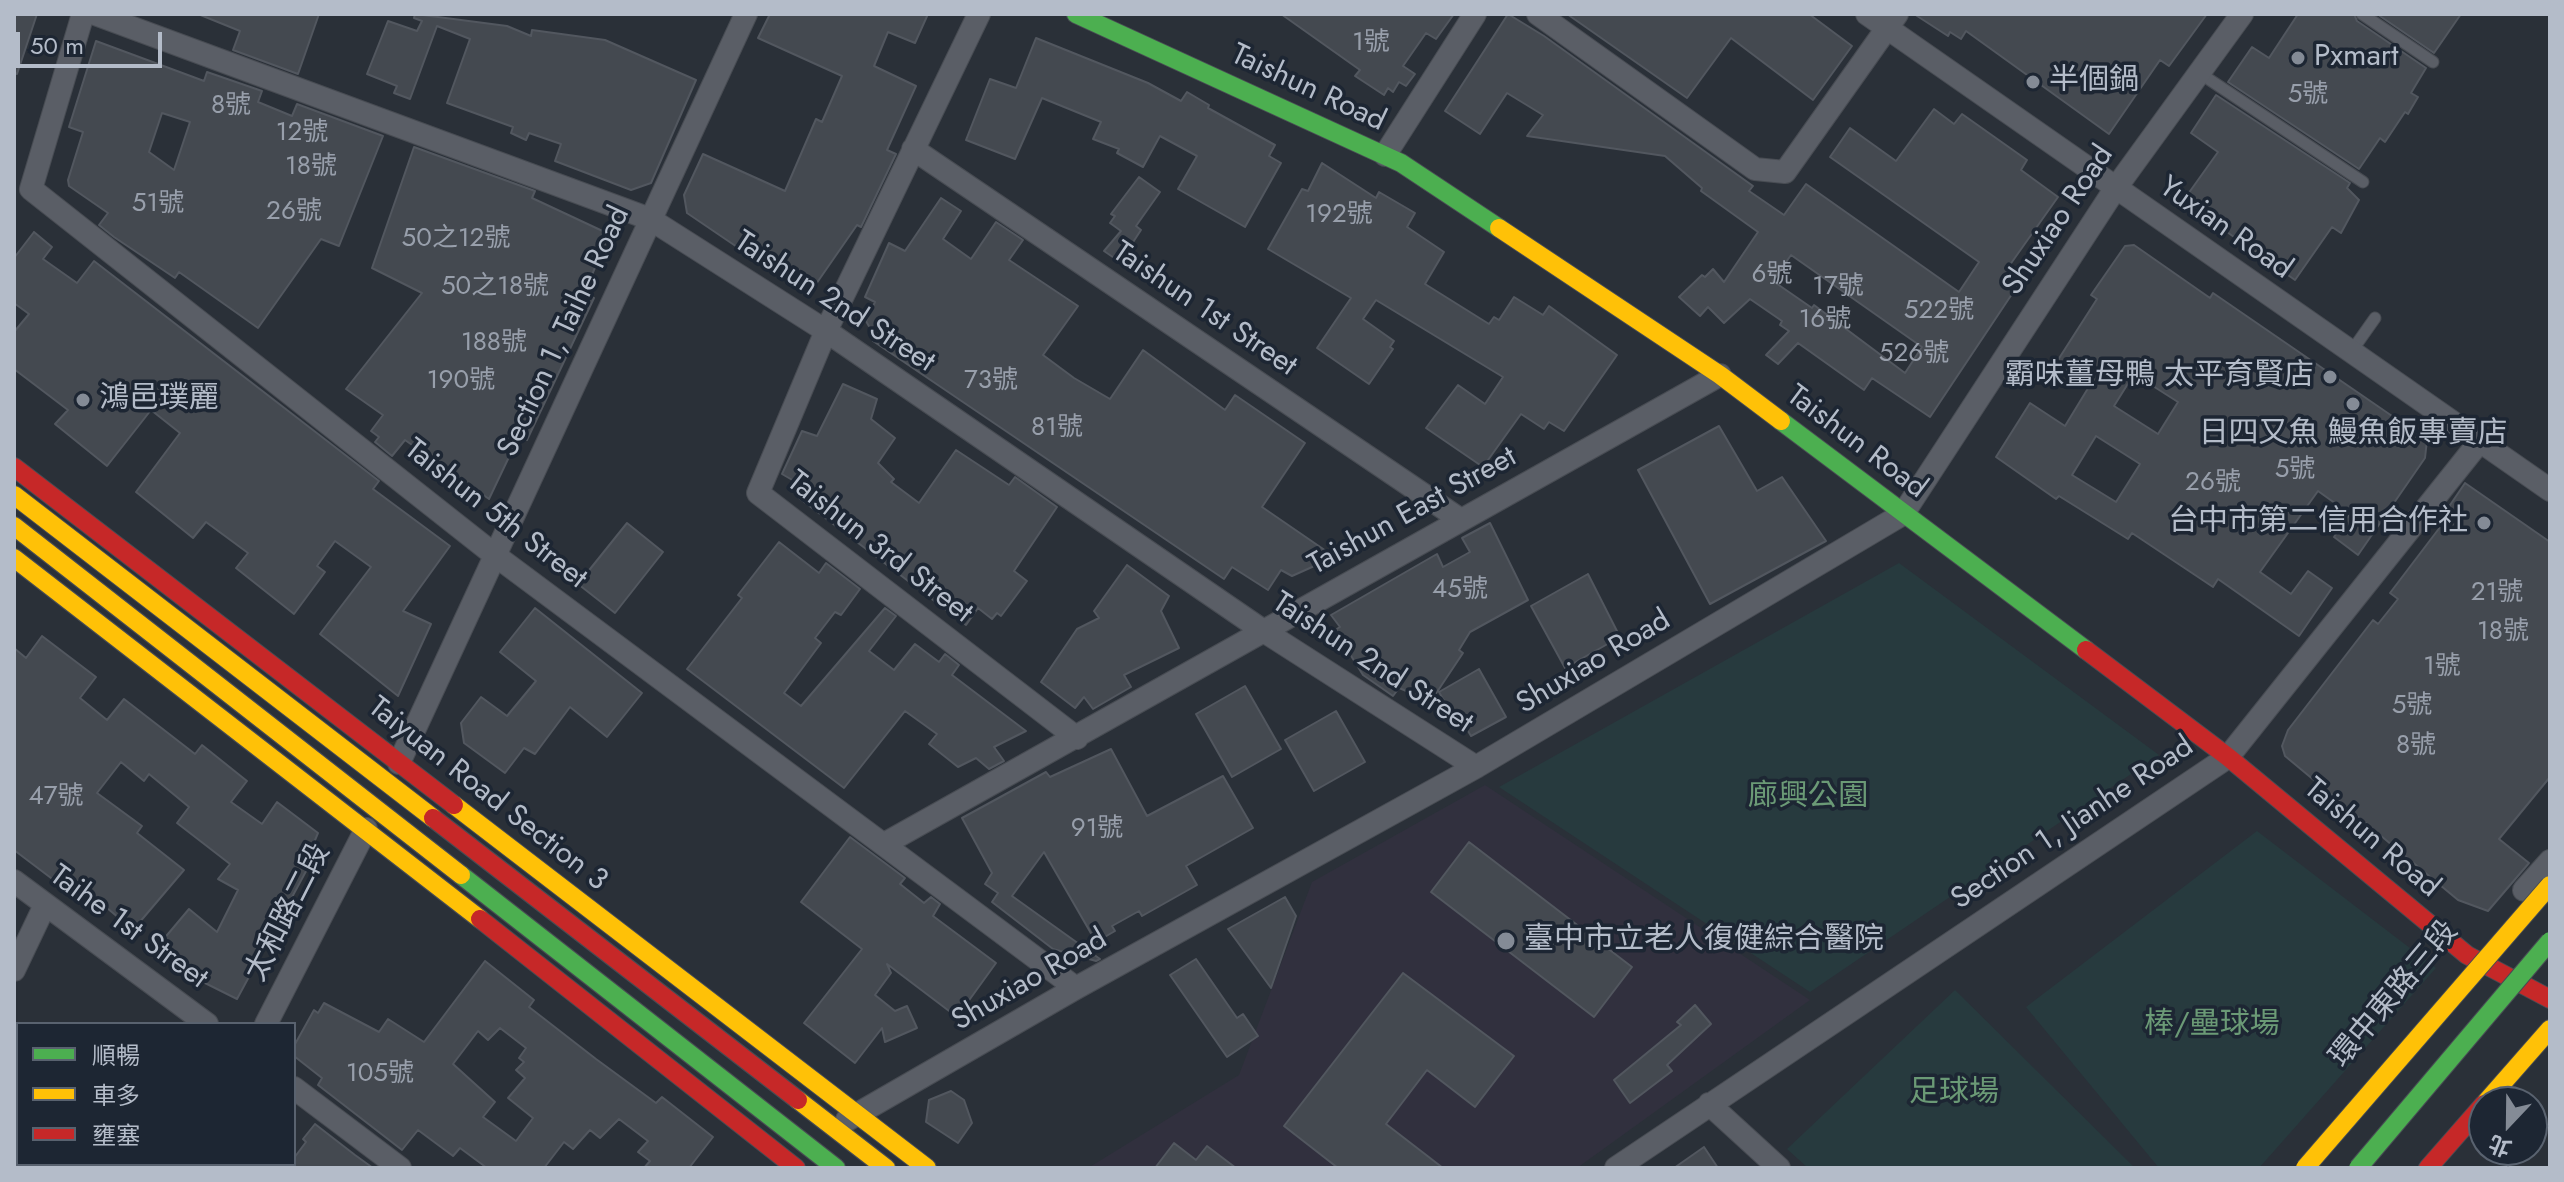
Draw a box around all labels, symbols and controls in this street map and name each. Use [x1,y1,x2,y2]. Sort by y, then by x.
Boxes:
scale bar [20,16,166,66]
text: 50 m [30,28,84,63]
house number: 1號 [1352,28,1390,60]
street label: Taishun Road [1225,38,1391,140]
place label: Pxmart [2314,40,2398,76]
marker: Pxmart [2289,49,2307,67]
place label: 半個鍋 [2049,64,2139,100]
marker: 半個鍋 [2024,73,2042,91]
house number: 5號 [2288,80,2328,112]
house number: 8號 [211,91,251,123]
house number: 12號 [276,118,328,150]
street label: Shuxiao Road [1996,139,2122,303]
house number: 18號 [285,152,337,184]
street label: Yuxian Road [2151,170,2299,288]
house number: 51號 [132,189,184,221]
house number: 26號 [266,197,322,229]
house number: 192號 [1305,200,1373,232]
street label: Section 1, Taihe Road [491,201,639,463]
house number: 50之12號 [402,224,510,256]
street label: Taishun 2nd Street [727,225,941,381]
street label: Taishun 1st Street [1105,235,1303,385]
house number: 6號 [1752,260,1792,292]
house number: 50之18號 [441,272,549,304]
house number: 17號 [1812,272,1864,304]
house number: 522號 [1904,296,1974,328]
house number: 16號 [1799,305,1851,337]
house number: 188號 [461,328,527,360]
house number: 526號 [1879,339,1949,371]
place label: 霸味薑母鴨 太平育賢店 [2005,359,2314,395]
house number: 190號 [427,366,495,398]
house number: 73號 [964,366,1018,398]
marker: 霸味薑母鴨 太平育賢店 [2321,368,2339,386]
street label: Taishun Road [1779,379,1933,507]
place label: 鴻邑璞麗 [99,382,219,418]
marker: 鴻邑璞麗 [74,391,92,409]
marker: 日四又魚 鰻魚飯專賣店 [2344,395,2362,413]
house number: 81號 [1031,413,1083,445]
place label: 日四又魚 鰻魚飯專賣店 [2199,417,2507,453]
street label: Taishun 5th Street [396,432,594,598]
street label: Taishun East Street [1303,440,1523,584]
house number: 5號 [2275,455,2315,487]
street label: Taishun 3rd Street [779,464,979,632]
house number: 26號 [2185,468,2241,500]
place label: 台中市第二信用合作社 [2168,505,2468,541]
marker: 台中市第二信用合作社 [2475,514,2493,532]
house number: 45號 [1432,575,1488,607]
house number: 21號 [2471,578,2523,610]
street label: Taishun 2nd Street [1265,586,1479,742]
street label: Shuxiao Road [1511,603,1677,723]
house number: 18號 [2477,617,2529,649]
house number: 1號 [2423,652,2461,684]
street label: Taiyuan Road Section 3 [360,690,614,900]
house number: 5號 [2392,691,2432,723]
street label: Section 1, Jianhe Road [1945,730,2201,918]
house number: 8號 [2396,731,2436,763]
street label: Taishun Road [2296,772,2446,906]
park label: 廊興公園 [1748,780,1868,816]
house number: 47號 [29,782,83,814]
house number: 91號 [1071,814,1123,846]
street label: 太和路二段 [239,838,339,988]
street label: Taihe 1st Street [42,859,214,997]
street label: 環中東路三段 [2323,914,2467,1076]
street label: Shuxiao Road [946,922,1114,1040]
place label: 臺中市立老人復健綜合醫院 [1524,923,1884,959]
marker: 臺中市立老人復健綜合醫院 [1495,930,1517,952]
park label: 棒/壘球場 [2144,1008,2280,1044]
legend [16,1022,296,1166]
text: 順暢 [92,1038,140,1073]
house number: 105號 [346,1059,414,1091]
park label: 足球場 [1909,1076,1999,1112]
text: 車多 [92,1078,140,1113]
north arrow [2468,1086,2548,1166]
text: 壅塞 [92,1118,140,1153]
text: 北 [2484,1127,2516,1165]

